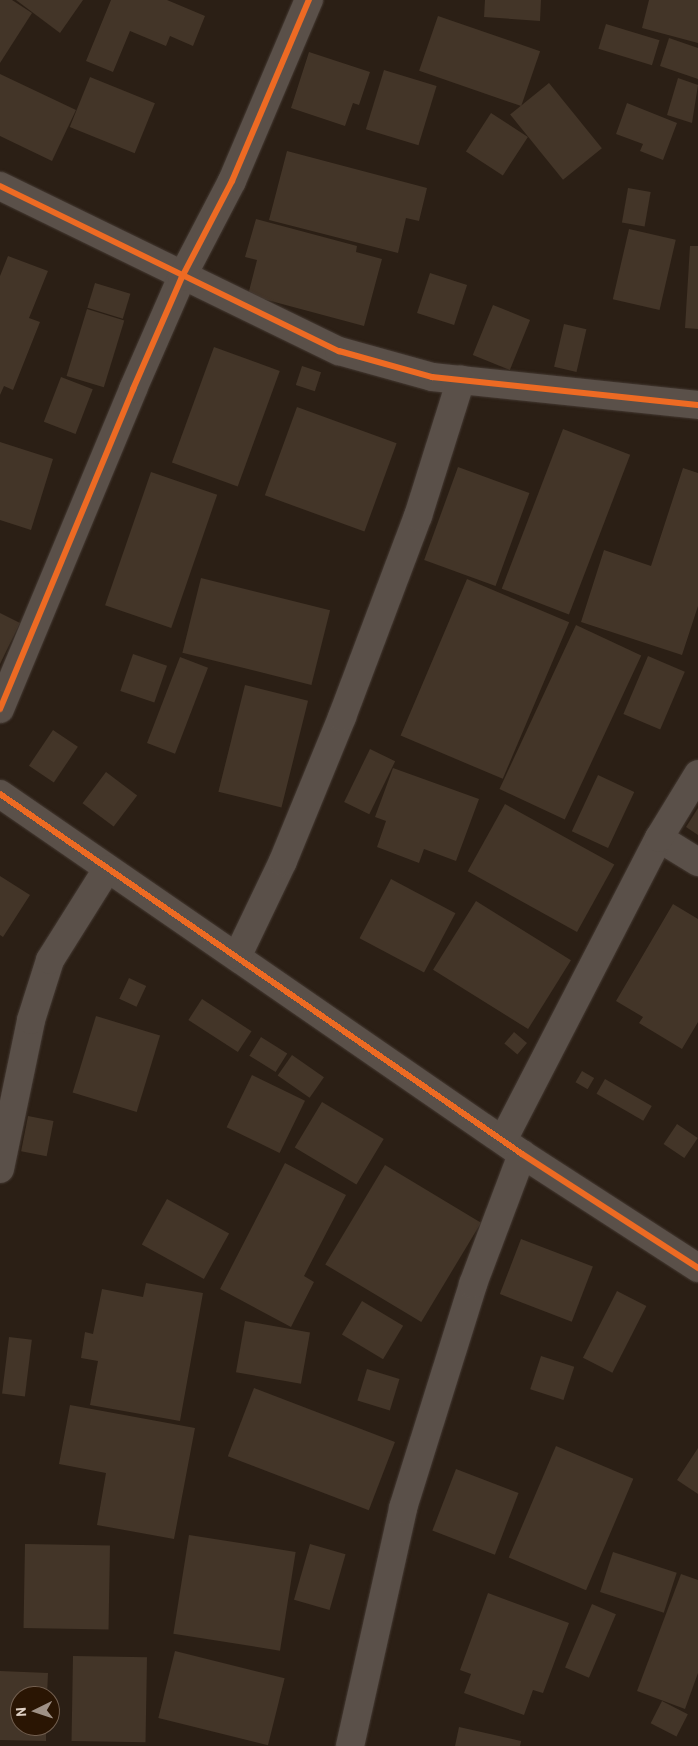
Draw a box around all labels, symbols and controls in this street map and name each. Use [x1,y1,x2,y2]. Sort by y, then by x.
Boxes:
north arrow [10,1686,60,1736]
text: N [12,1707,29,1717]

